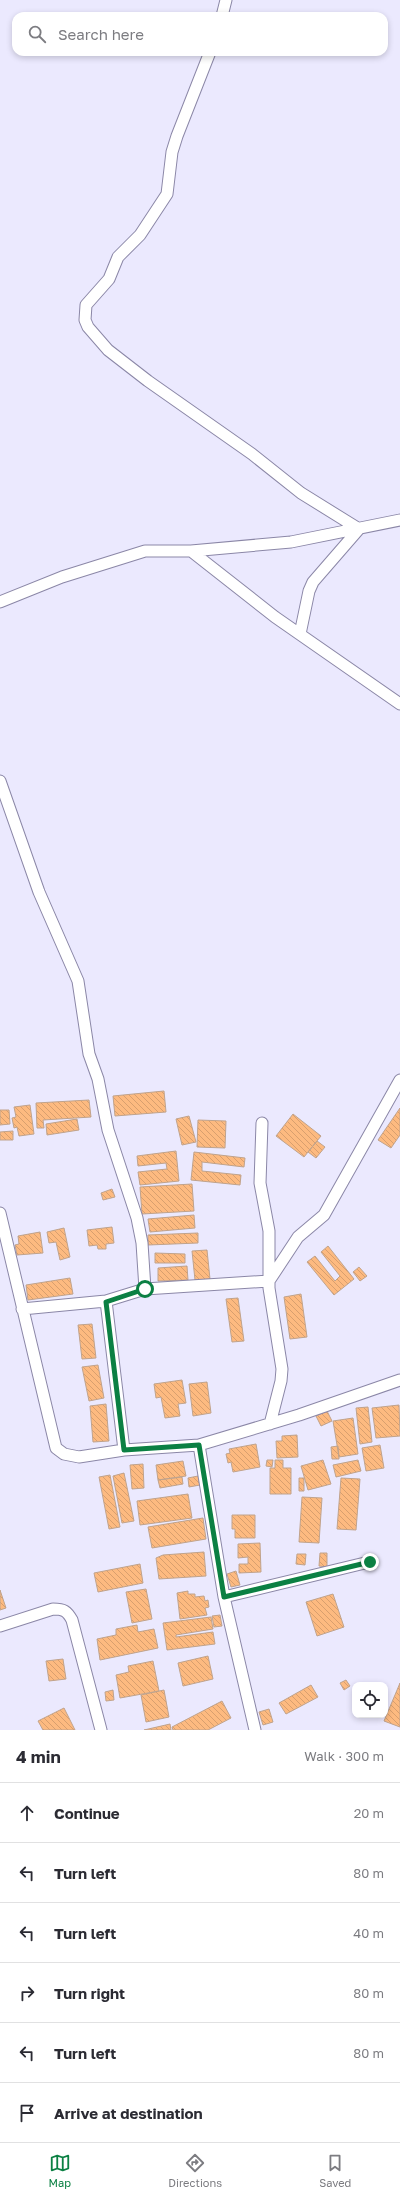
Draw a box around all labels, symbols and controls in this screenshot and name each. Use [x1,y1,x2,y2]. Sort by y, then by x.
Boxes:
search box [12,12,388,56]
icon: search [26,23,48,45]
text: Search here [58,25,144,43]
route start [136,1280,154,1298]
route end [361,1553,379,1571]
map controls [352,1682,388,1718]
button: locate [352,1682,388,1718]
text: 4 min [16,1746,61,1767]
text: Walk · 300 m [304,1748,384,1764]
icon: ahead [16,1802,38,1824]
text: Continue [54,1804,120,1822]
text: 20 m [354,1805,384,1821]
icon: left [16,1862,38,1884]
text: Turn left [54,1864,116,1882]
text: 80 m [353,1865,384,1881]
icon: left [16,1922,38,1944]
text: Turn left [54,1924,116,1942]
text: 40 m [353,1925,384,1941]
icon: right [16,1982,38,2004]
text: Turn right [54,1984,125,2002]
text: 80 m [353,1985,384,2001]
icon: left [16,2042,38,2064]
text: Turn left [54,2044,116,2062]
text: 80 m [353,2045,384,2061]
icon: arrive [16,2102,38,2124]
text: Arrive at destination [54,2104,203,2122]
tab: Map [49,2152,71,2189]
tab: Directions [168,2152,222,2189]
tab: Saved [319,2152,351,2189]

